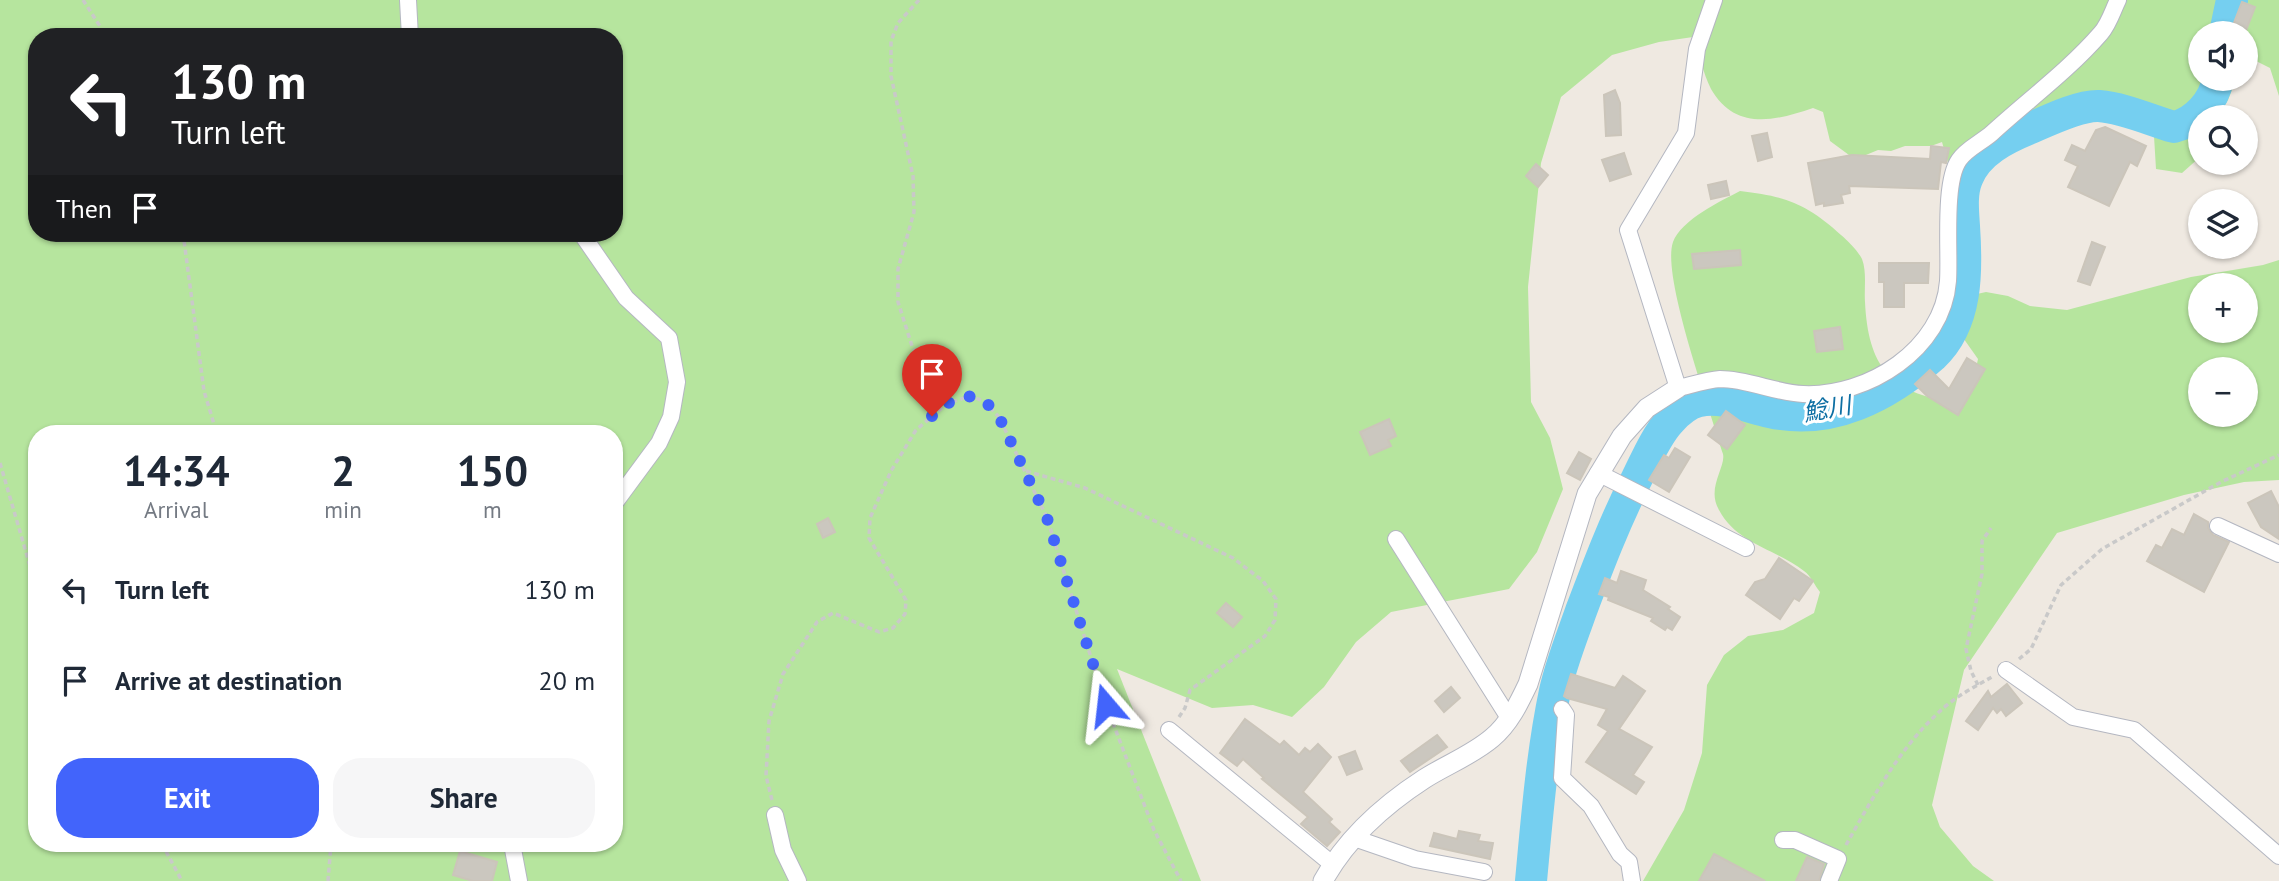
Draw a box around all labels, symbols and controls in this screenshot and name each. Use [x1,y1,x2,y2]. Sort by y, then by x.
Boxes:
map controls [2188,21,2258,427]
button: sound [2188,21,2258,91]
text: 130 m [171,49,306,113]
icon: left [56,56,147,147]
button: search [2188,105,2258,175]
text: Turn left [171,111,286,153]
icon: arrive [126,189,164,227]
button: layers [2188,189,2258,259]
text: Then [56,192,112,225]
button: + [2188,273,2258,343]
pin [902,344,962,416]
icon: arrive [913,355,951,393]
button: − [2188,357,2258,427]
water label: 鯰川 [1801,389,1856,428]
text: 14:34 [123,443,229,498]
text: 2 [331,443,355,498]
text: 150 [457,443,528,498]
text: Arrival [144,495,208,524]
text: min [324,495,362,524]
text: m [483,495,502,524]
icon: left [56,571,94,609]
text: Turn left [115,573,209,606]
text: 130 m [524,573,595,606]
icon: arrive [56,662,94,700]
text: Arrive at destination [115,664,342,697]
text: 20 m [539,664,595,697]
position arrow [1069,668,1143,742]
button: Exit [56,758,319,838]
button: Share [333,758,595,838]

